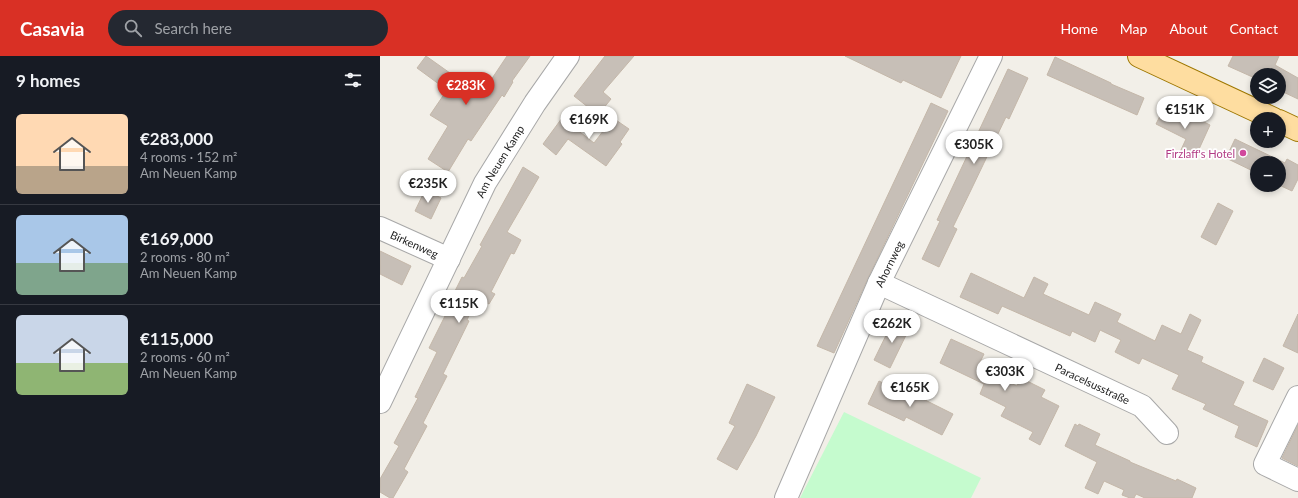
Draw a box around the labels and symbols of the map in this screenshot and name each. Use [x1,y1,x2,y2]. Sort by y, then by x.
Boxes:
pin: €283K [438,72,494,106]
pin: €151K [1157,96,1213,130]
pin: €169K [561,106,617,140]
street label: Am Neuen Kamp [473,123,526,199]
pin: €305K [946,131,1002,165]
place label: Firzlaff's Hotel [1165,147,1235,160]
marker: Firzlaff's Hotel [1238,148,1248,158]
pin: €235K [400,170,456,204]
street label: Birkenweg [389,227,441,260]
street label: Ahornweg [872,238,906,289]
pin: €115K [431,290,487,324]
pin: €262K [864,310,920,344]
pin: €303K [977,358,1033,392]
street label: Paracelsusstraße [1053,360,1132,406]
pin: €165K [882,374,938,408]

